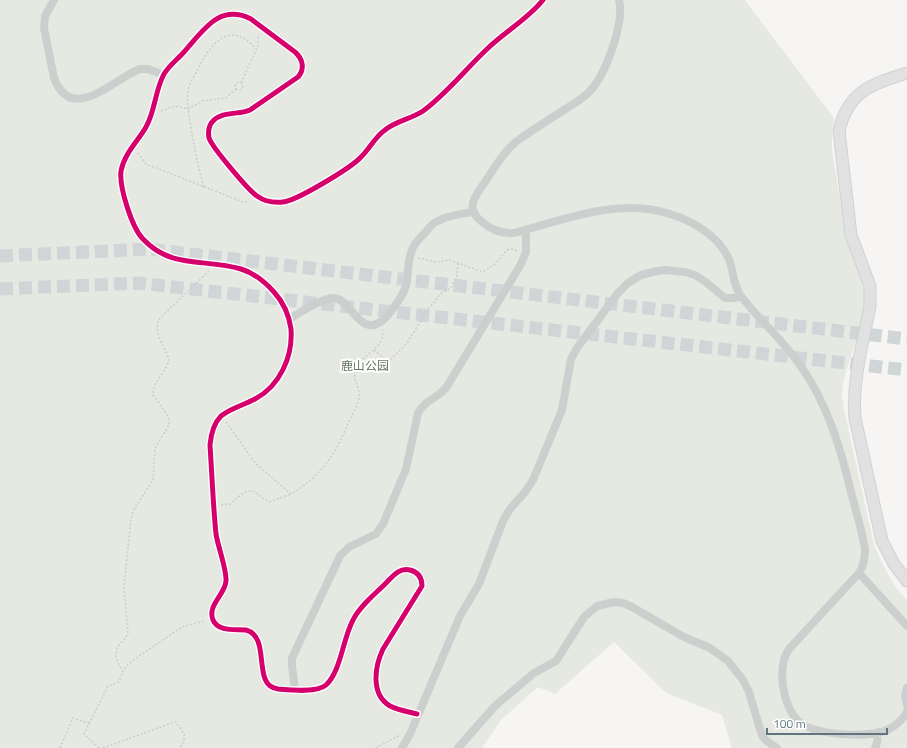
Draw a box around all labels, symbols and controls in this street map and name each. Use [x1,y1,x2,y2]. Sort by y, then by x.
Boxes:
park label: 鹿山公园 [341,356,389,375]
scale bar [767,710,887,736]
text: 100 m [773,714,806,733]

